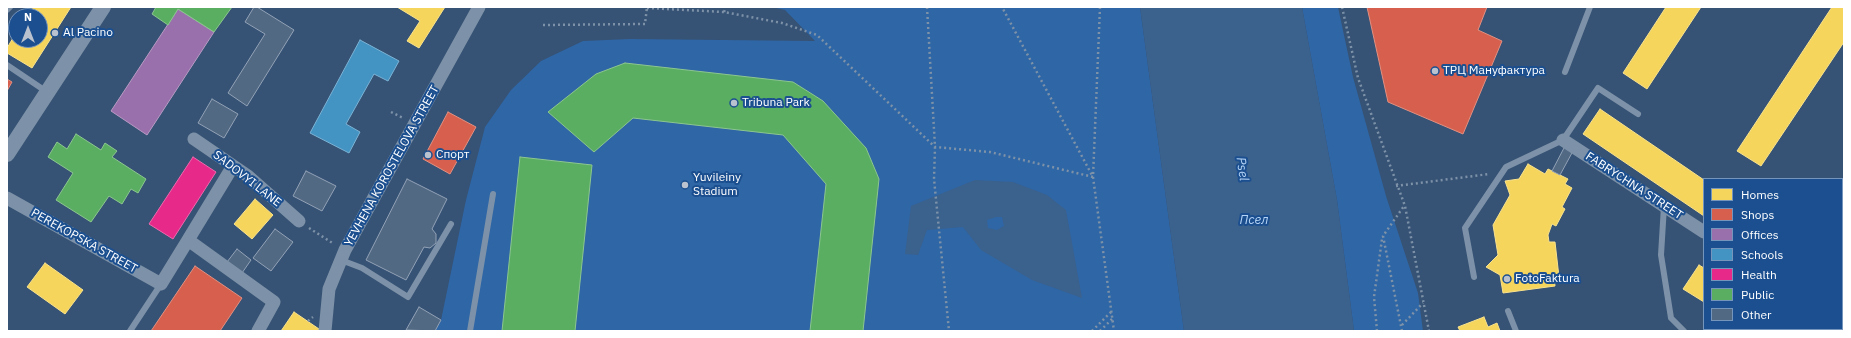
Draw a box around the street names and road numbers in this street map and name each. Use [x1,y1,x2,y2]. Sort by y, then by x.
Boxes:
street label: YEVHENA KOROSTELOVA STREET [342,83,442,249]
street label: SADOVYI LANE [210,148,284,210]
street label: FABRYCHNA STREET [1583,149,1685,223]
street label: PEREKOPSKA STREET [28,206,140,276]

